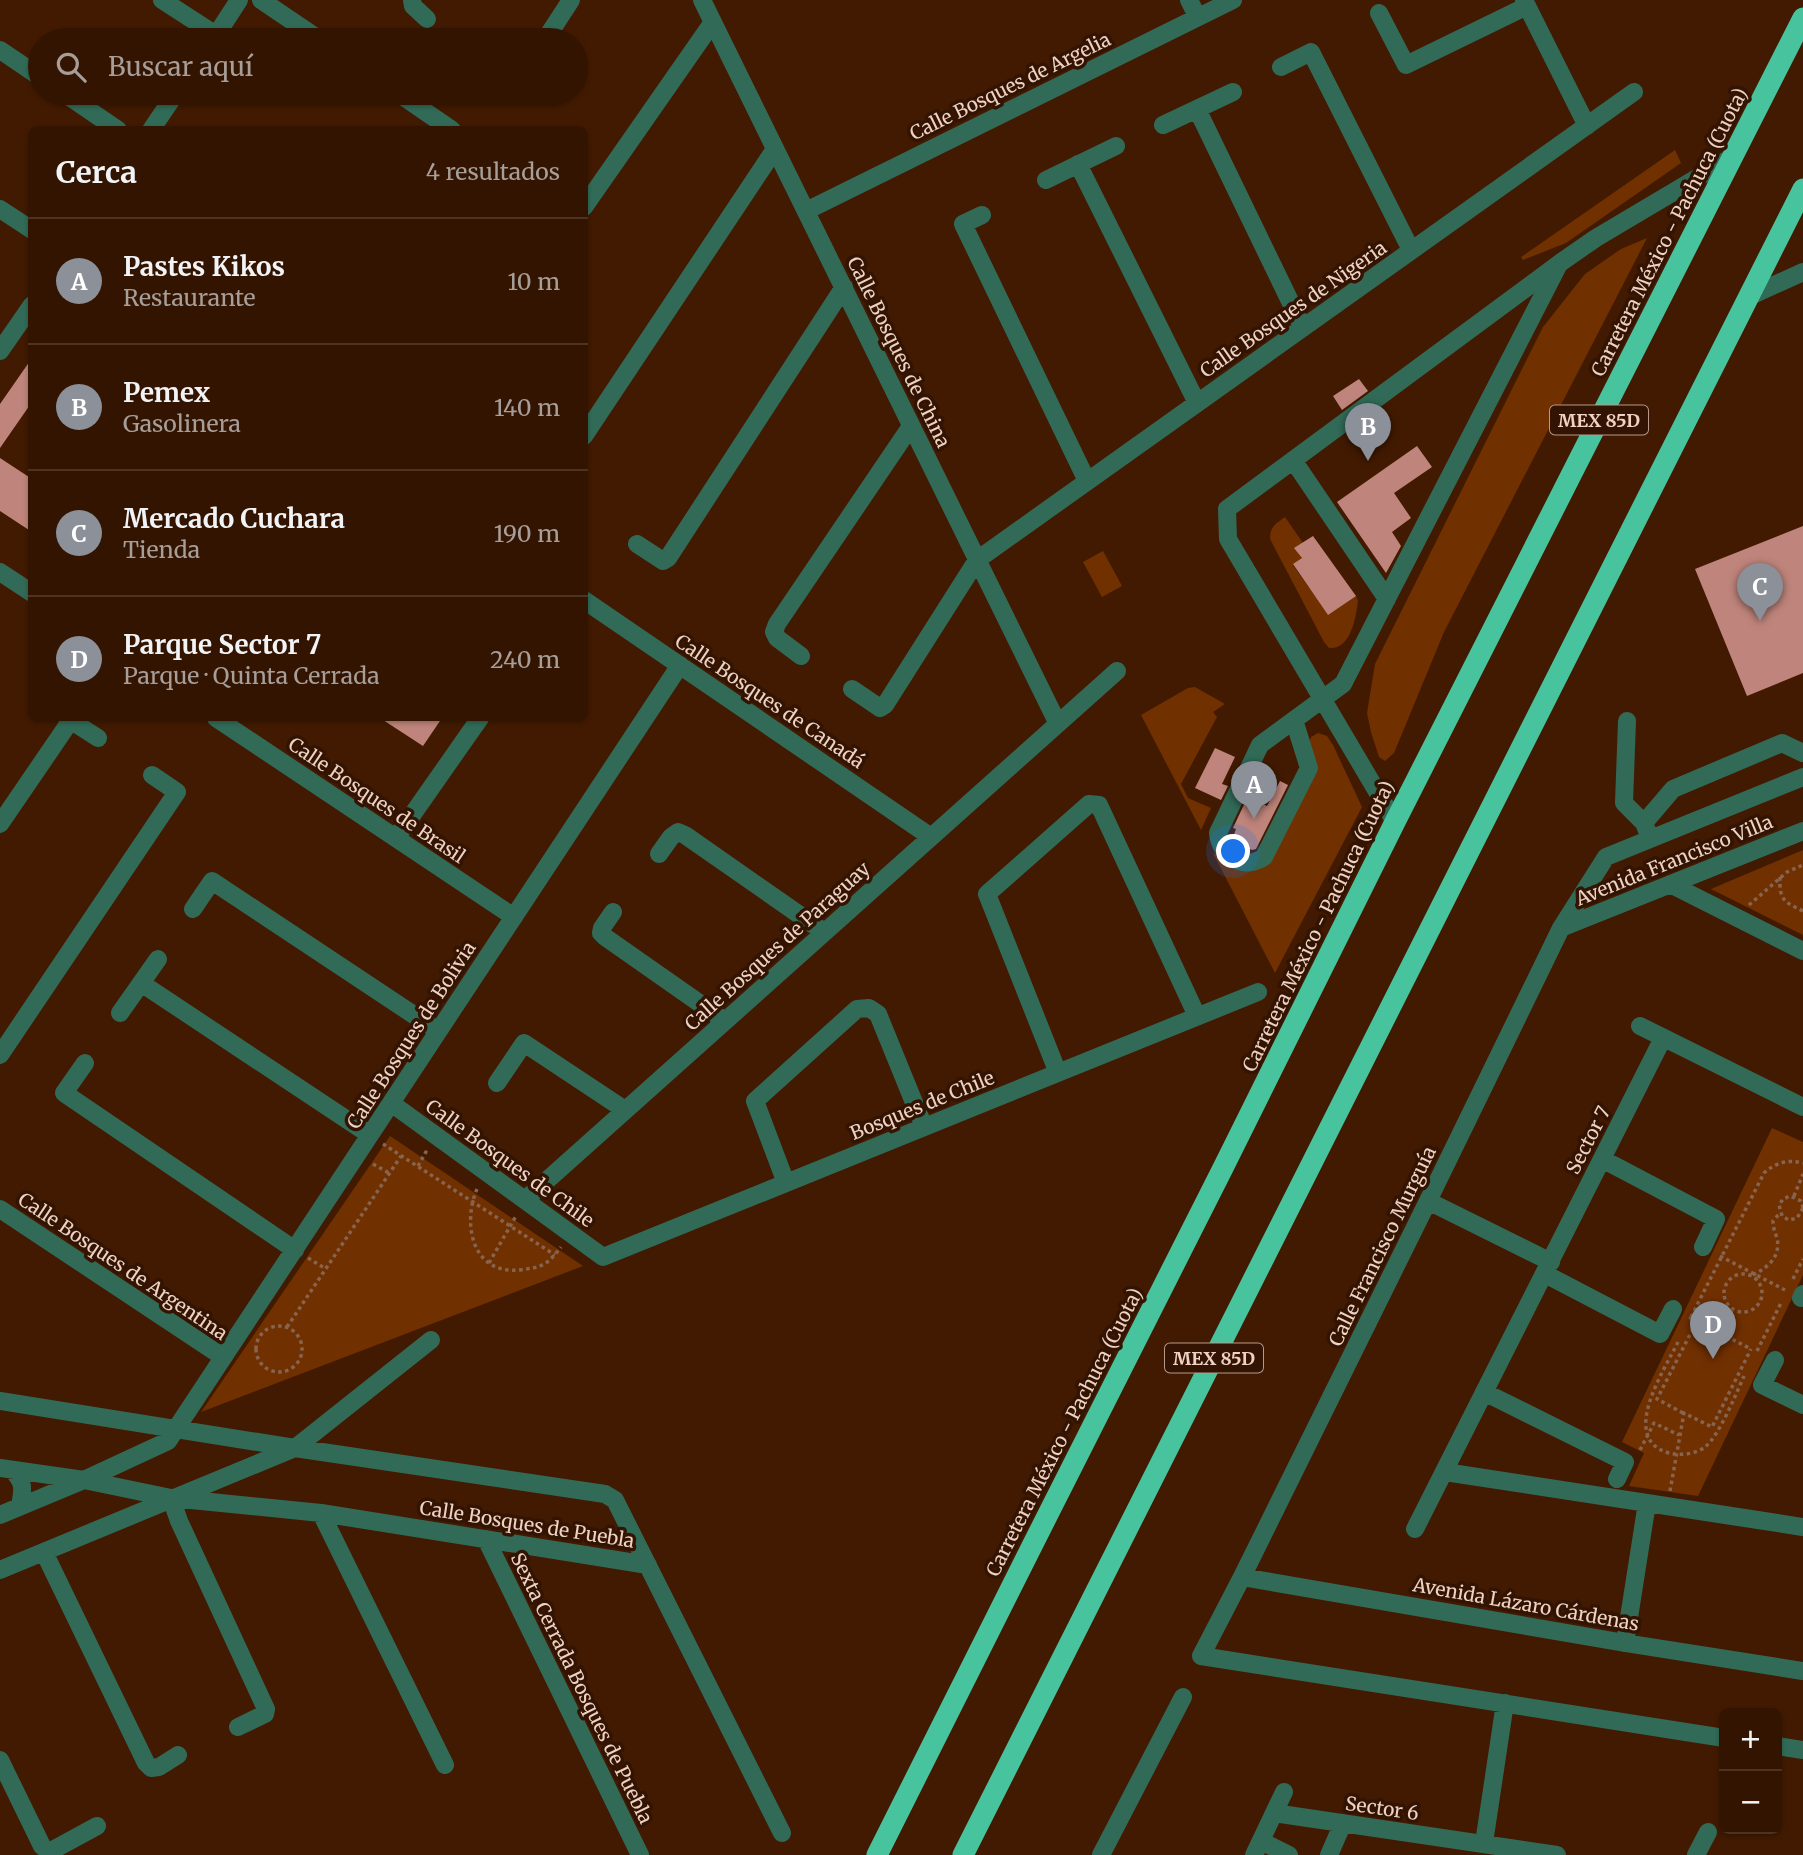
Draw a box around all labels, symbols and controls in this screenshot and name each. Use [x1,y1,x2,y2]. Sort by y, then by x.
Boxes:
street label: Calle Bosques de Argelia [906,27,1114,145]
search box [28,28,588,105]
icon: search [52,48,90,86]
text: Buscar aquí [108,50,253,83]
street label: Carretera México - Pachuca (Cuota) [1586,84,1752,380]
text: Cerca [56,153,137,191]
text: 4 resultados [426,157,560,186]
street label: Calle Bosques de Nigeria [1195,235,1391,383]
text: Pastes Kikos [123,250,285,283]
street label: Calle Bosques de China [842,253,956,451]
text: A [71,267,87,296]
text: 10 m [507,267,560,296]
text: Restaurante [123,283,256,312]
text: Pemex [123,376,210,409]
text: B [71,393,87,422]
text: 140 m [494,393,560,422]
pin: B [1345,403,1391,461]
road number: MEX 85D [1550,406,1648,434]
text: Gasolinera [123,409,241,438]
text: Mercado Cuchara [123,502,345,535]
text: C [71,519,87,548]
text: 190 m [494,519,560,548]
text: Tienda [123,535,200,564]
pin: C [1737,563,1783,621]
text: Parque Sector 7 [123,628,321,661]
street label: Calle Bosques de Canadá [671,629,869,773]
text: D [70,645,88,674]
text: 240 m [490,645,560,674]
text: Parque · Quinta Cerrada [123,661,380,690]
street label: Calle Bosques de Brasil [284,732,470,868]
pin: A [1231,761,1277,819]
street label: Carretera México - Pachuca (Cuota) [1237,777,1399,1075]
street label: Avenida Francisco Villa [1571,809,1776,911]
your location [1216,834,1250,868]
street label: Calle Bosques de Paraguay [680,857,874,1035]
street label: Calle Bosques de Bolivia [341,937,481,1133]
street label: Bosques de Chile [846,1065,998,1145]
street label: Calle Bosques de Chile [421,1094,599,1232]
street label: Sector 7 [1561,1102,1615,1178]
street label: Calle Francisco Murguía [1323,1142,1441,1350]
street label: Calle Bosques de Argentina [14,1187,232,1345]
street label: Carretera México - Pachuca (Cuota) [981,1284,1147,1580]
pin: D [1690,1301,1736,1359]
road number: MEX 85D [1165,1344,1263,1372]
street label: Calle Bosques de Puebla [418,1495,636,1553]
street label: Sexta Cerrada Bosques de Puebla [506,1549,658,1827]
street label: Avenida Lázaro Cárdenas [1410,1572,1641,1636]
map controls [1719,1708,1782,1834]
button: + [1719,1708,1782,1771]
button: − [1719,1771,1782,1834]
street label: Sector 6 [1344,1791,1420,1825]

